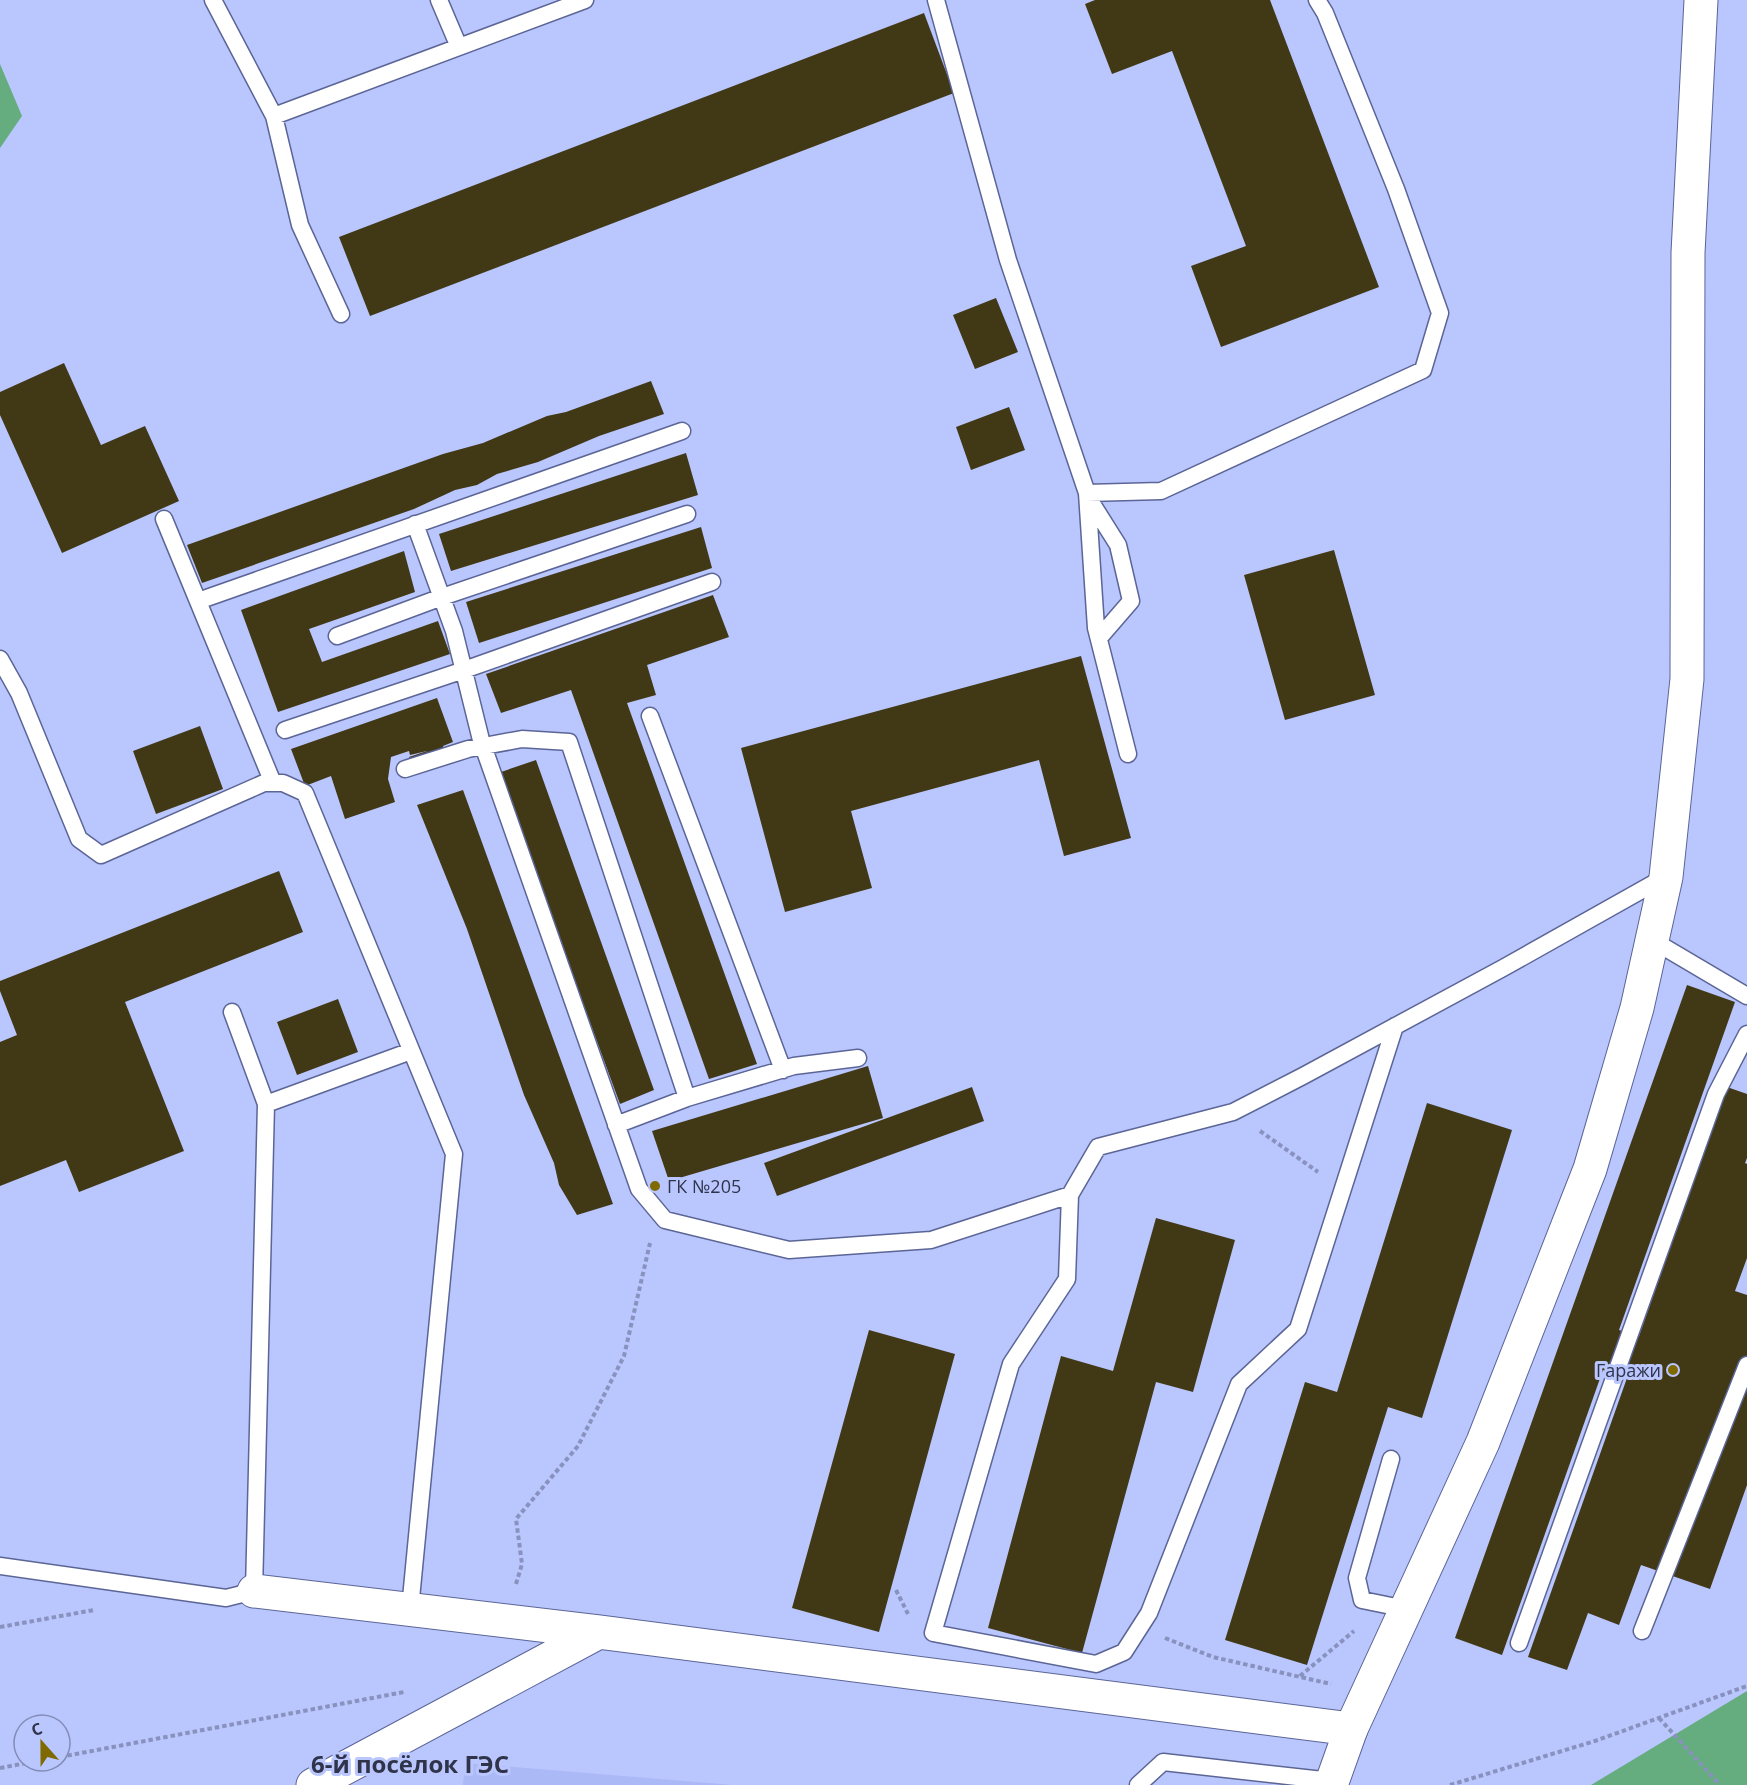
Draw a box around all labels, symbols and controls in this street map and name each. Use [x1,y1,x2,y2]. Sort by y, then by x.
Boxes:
place label: ГК №205 [667,1174,741,1198]
marker: ГК №205 [648,1179,662,1193]
place label: Гаражи [1596,1358,1661,1382]
marker: Гаражи [1666,1363,1680,1377]
north arrow [12,1713,72,1773]
text: С [28,1717,45,1741]
district label: 6-й посёлок ГЭС [311,1747,509,1780]

